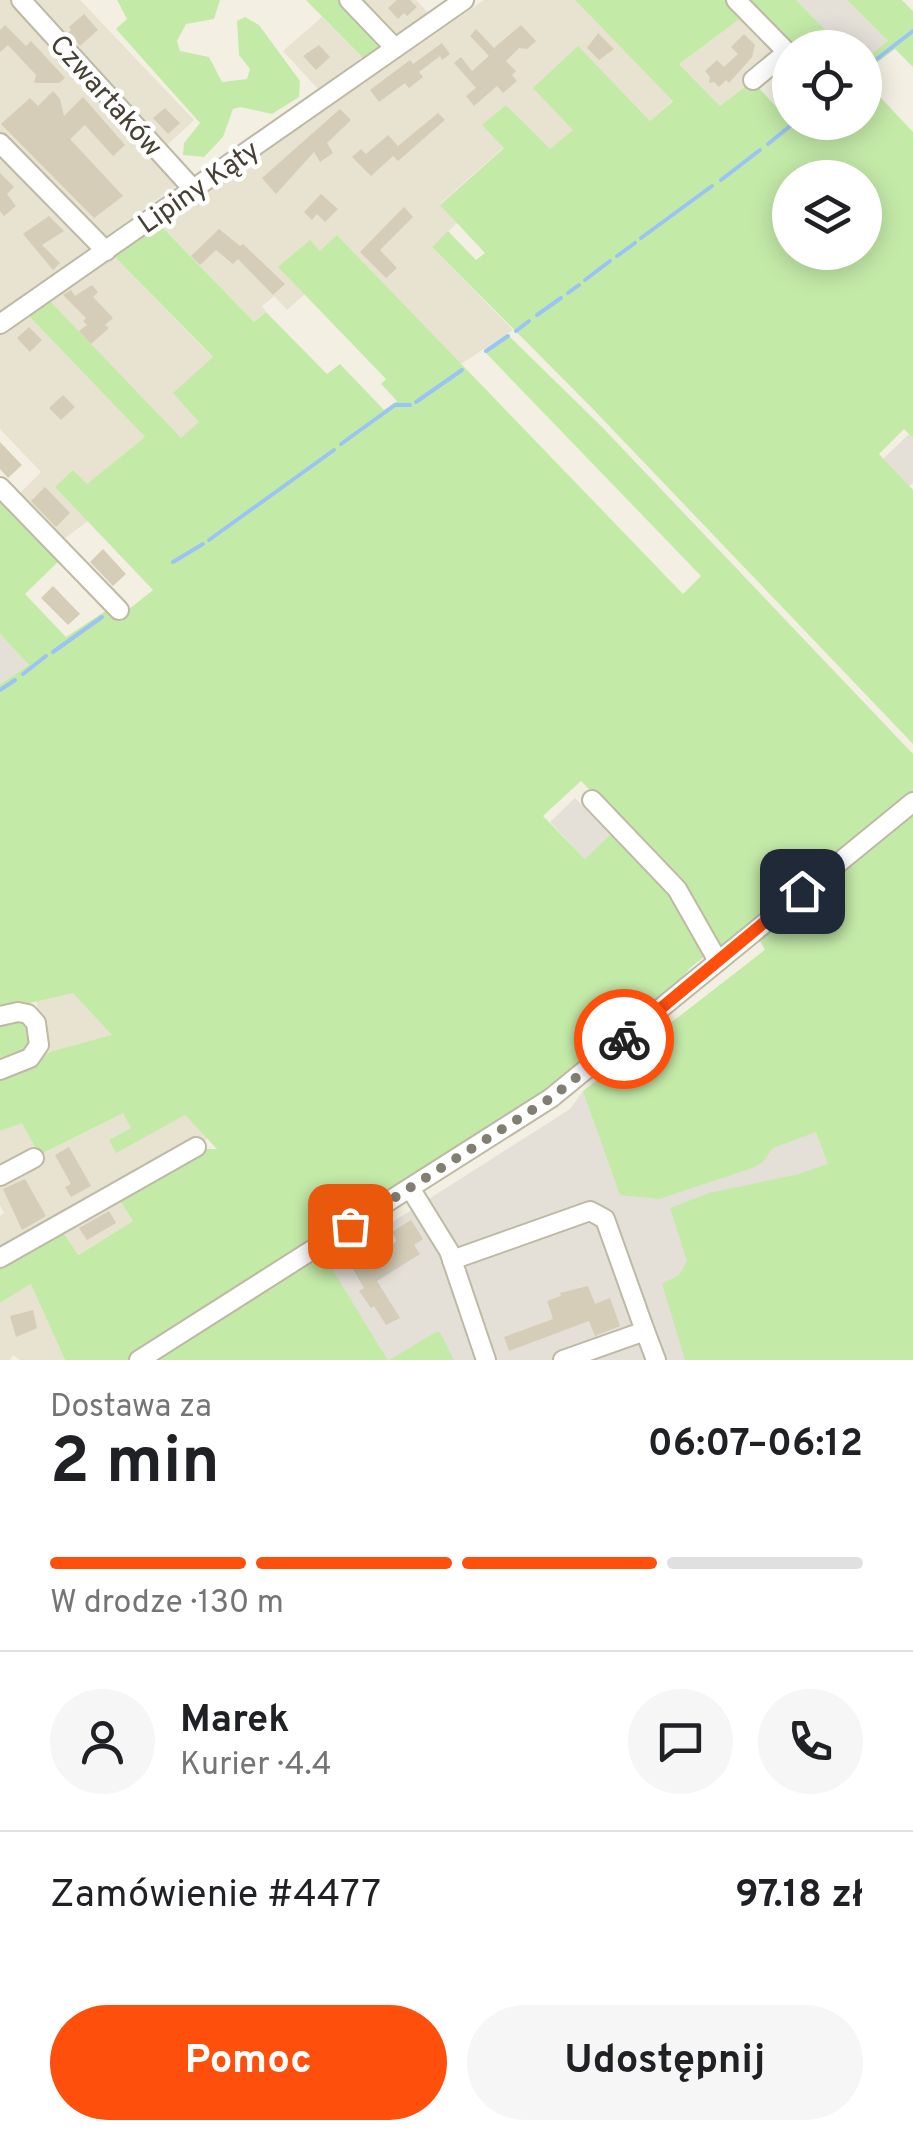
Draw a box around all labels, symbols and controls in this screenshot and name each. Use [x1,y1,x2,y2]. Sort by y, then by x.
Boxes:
street label: Czwartaków [40,28,169,166]
map controls [772,30,882,270]
button: locate [772,30,882,140]
street label: Lipiny Kąty [132,134,267,243]
button: layers [772,160,882,270]
pin [760,849,845,934]
icon: home [775,864,830,919]
courier [574,989,674,1089]
icon: bike [597,1012,652,1067]
pin [308,1184,393,1269]
icon: bag [323,1199,378,1254]
text: Dostawa za [50,1388,212,1428]
text: 06:07–06:12 [648,1421,863,1470]
text: 2 min [50,1424,220,1506]
text: W drodze · 130 m [50,1584,284,1624]
button: person [50,1689,155,1794]
button: chat [628,1689,733,1794]
button: phone [758,1689,863,1794]
text: Marek [180,1697,289,1746]
text: Kurier · 4.4 [180,1746,332,1786]
text: Zamówienie #4477 [50,1872,381,1921]
text: 97.18 zł [735,1872,863,1921]
button: Pomoc [50,2005,447,2120]
button: Udostępnij [467,2005,863,2120]

